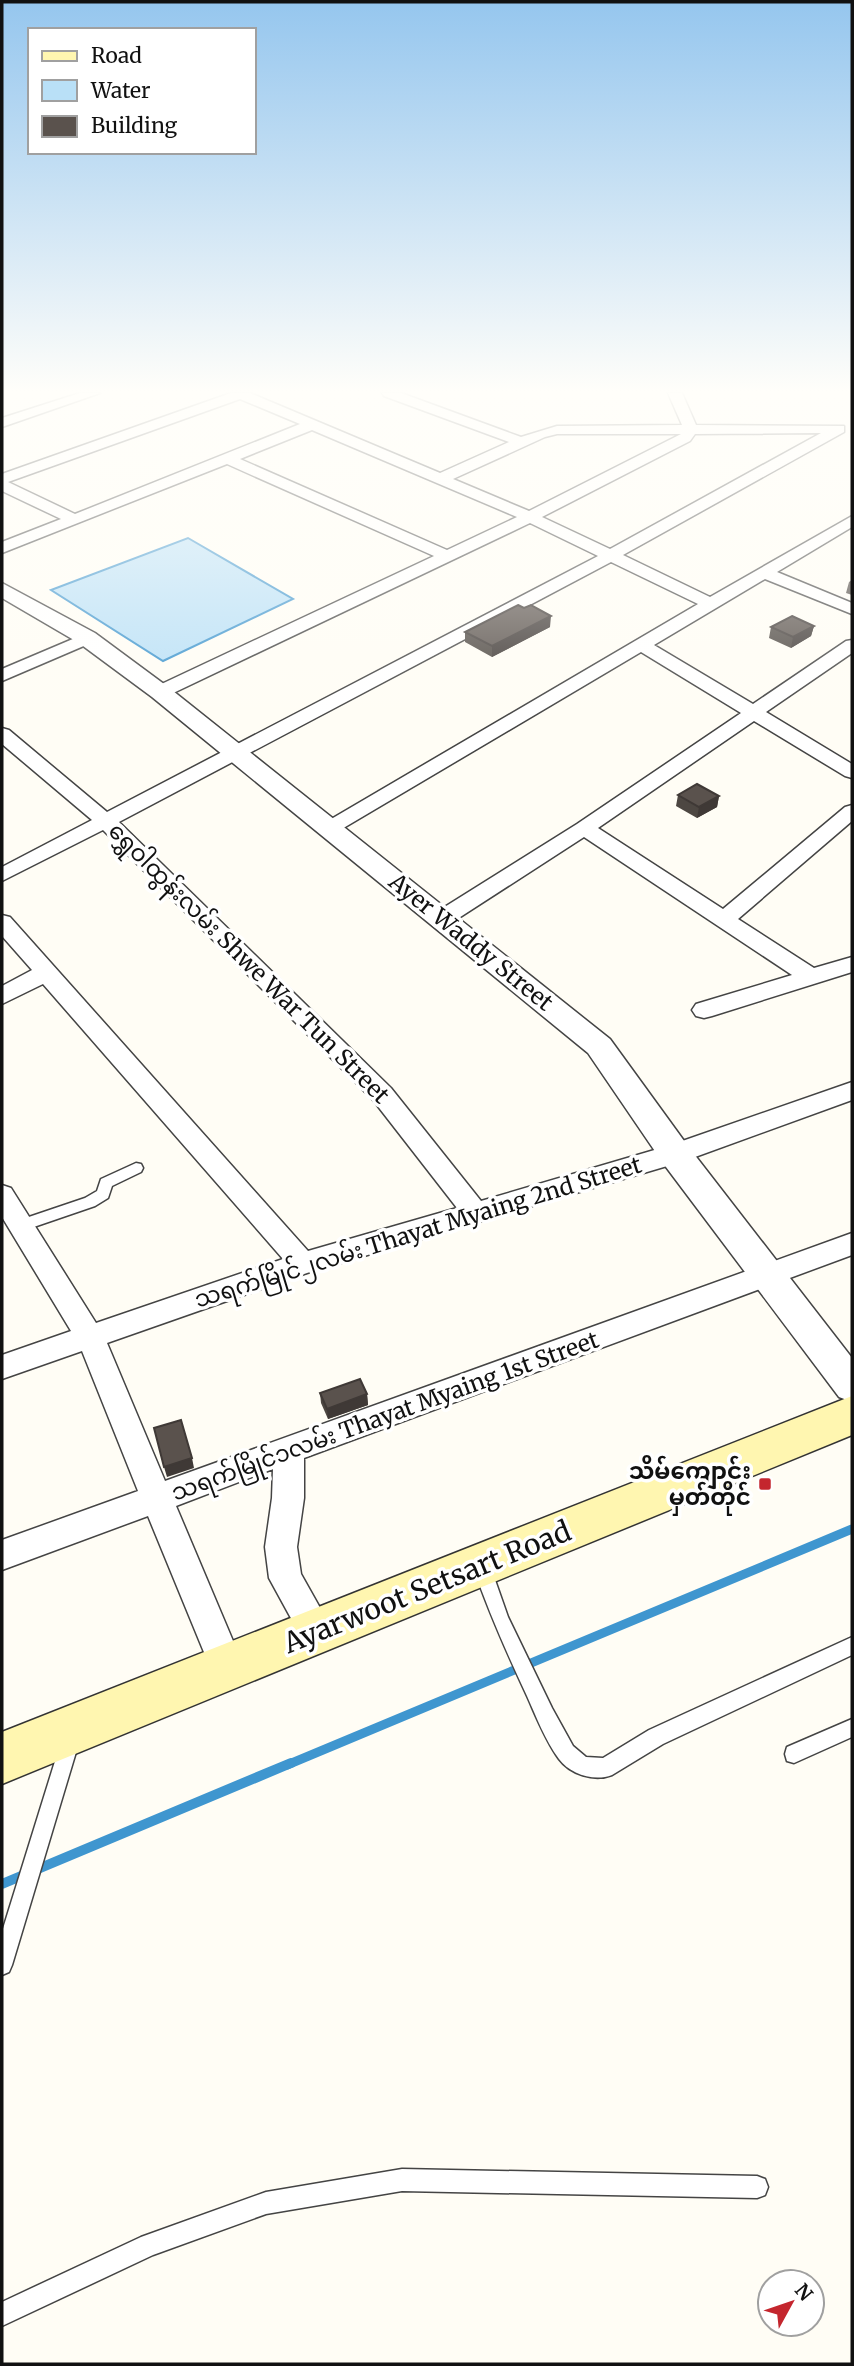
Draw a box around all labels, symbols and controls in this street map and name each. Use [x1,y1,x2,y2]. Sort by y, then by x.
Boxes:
legend [28,28,256,154]
text: Road [91,42,142,69]
text: Water [90,77,150,104]
text: Building [91,112,178,139]
street label: ရွှေဝါထွန်းလမ်း Shwe War Tun Street [99,815,397,1113]
street label: Ayer Waddy Street [383,866,559,1017]
street label: သရက်မြိုင်၂လမ်း Thayat Myaing 2nd Street [191,1149,646,1318]
street label: သရက်မြိုင်၁လမ်း Thayat Myaing 1st Street [167,1324,604,1511]
place label: သိမ်ကျောင်း မှတ်တိုင် [629,1455,751,1516]
marker: သိမ်ကျောင်း မှတ်တိုင် [757,1476,773,1492]
street label: Ayarwoot Setsart Road [277,1513,576,1662]
north arrow [756,2268,826,2338]
text: N [790,2279,818,2306]

